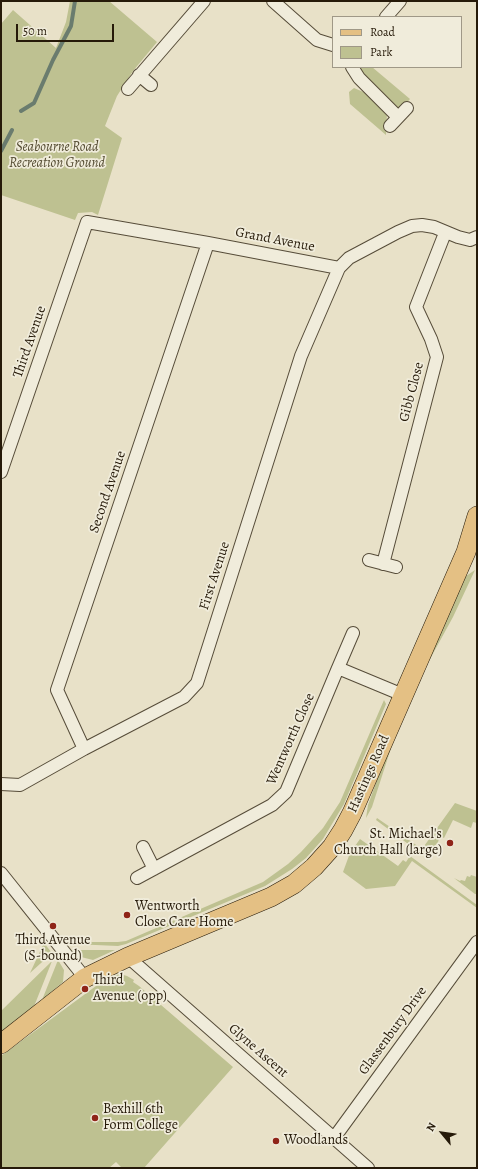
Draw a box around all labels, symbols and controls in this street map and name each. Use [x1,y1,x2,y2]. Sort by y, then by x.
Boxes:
scale bar [18,16,116,42]
legend [332,16,462,68]
text: 50 m [23,23,47,39]
text: Road [370,24,395,40]
text: Park [370,44,393,60]
park label: Seabourne Road Recreation Ground [9,140,105,172]
street label: Grand Avenue [234,224,316,256]
street label: Third Avenue [10,304,50,380]
street label: Gibb Close [396,360,428,424]
street label: Second Avenue [86,449,130,535]
street label: First Avenue [196,540,234,612]
street label: Wentworth Close [263,691,319,787]
street label: Hastings Road [344,733,394,815]
place label: St. Michael's Church Hall (large) [334,827,442,860]
marker: St. Michael's Church Hall (large) [445,838,455,848]
place label: Wentworth Close Care Home [135,899,234,932]
marker: Wentworth Close Care Home [122,910,132,920]
marker: Third Avenue (S-bound) [48,921,58,931]
place label: Third Avenue (S-bound) [15,933,91,966]
place label: Third Avenue (opp) [93,973,167,1006]
marker: Third Avenue (opp) [80,984,90,994]
street label: Glassenbury Drive [355,984,431,1078]
street label: Glyne Ascent [225,1020,291,1082]
place label: Bexhill 6th Form College [103,1102,178,1134]
marker: Bexhill 6th Form College [90,1113,100,1123]
north arrow [422,1113,462,1153]
text: N [423,1120,440,1134]
place label: Woodlands [284,1133,348,1149]
marker: Woodlands [271,1136,281,1146]

